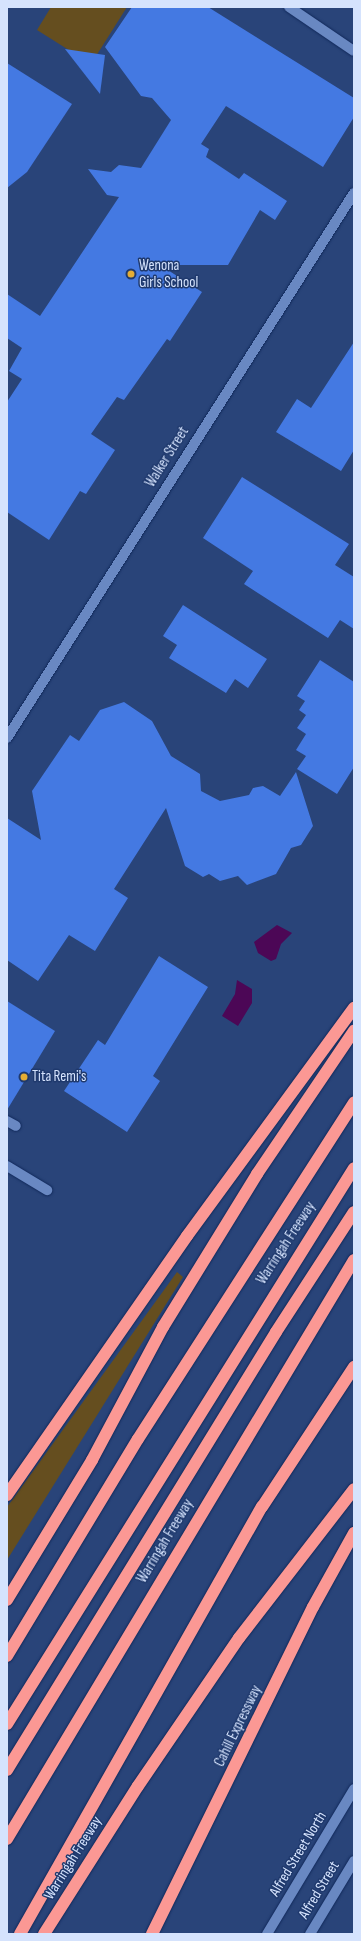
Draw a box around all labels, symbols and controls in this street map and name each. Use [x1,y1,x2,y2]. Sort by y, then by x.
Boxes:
place label: Wenona Girls School [139,256,198,291]
marker: Wenona Girls School [126,269,136,279]
street label: Walker Street [141,423,193,491]
place label: Tita Remi's [32,1068,86,1086]
marker: Tita Remi's [19,1072,29,1082]
street label: Warringah Freeway [253,1198,319,1288]
street label: Warringah Freeway [133,1496,197,1586]
street label: Cahill Expressway [211,1682,265,1770]
street label: Alfred Street North [266,1808,330,1900]
street label: Warringah Freeway [40,1813,106,1903]
street label: Alfred Street [295,1858,343,1922]

